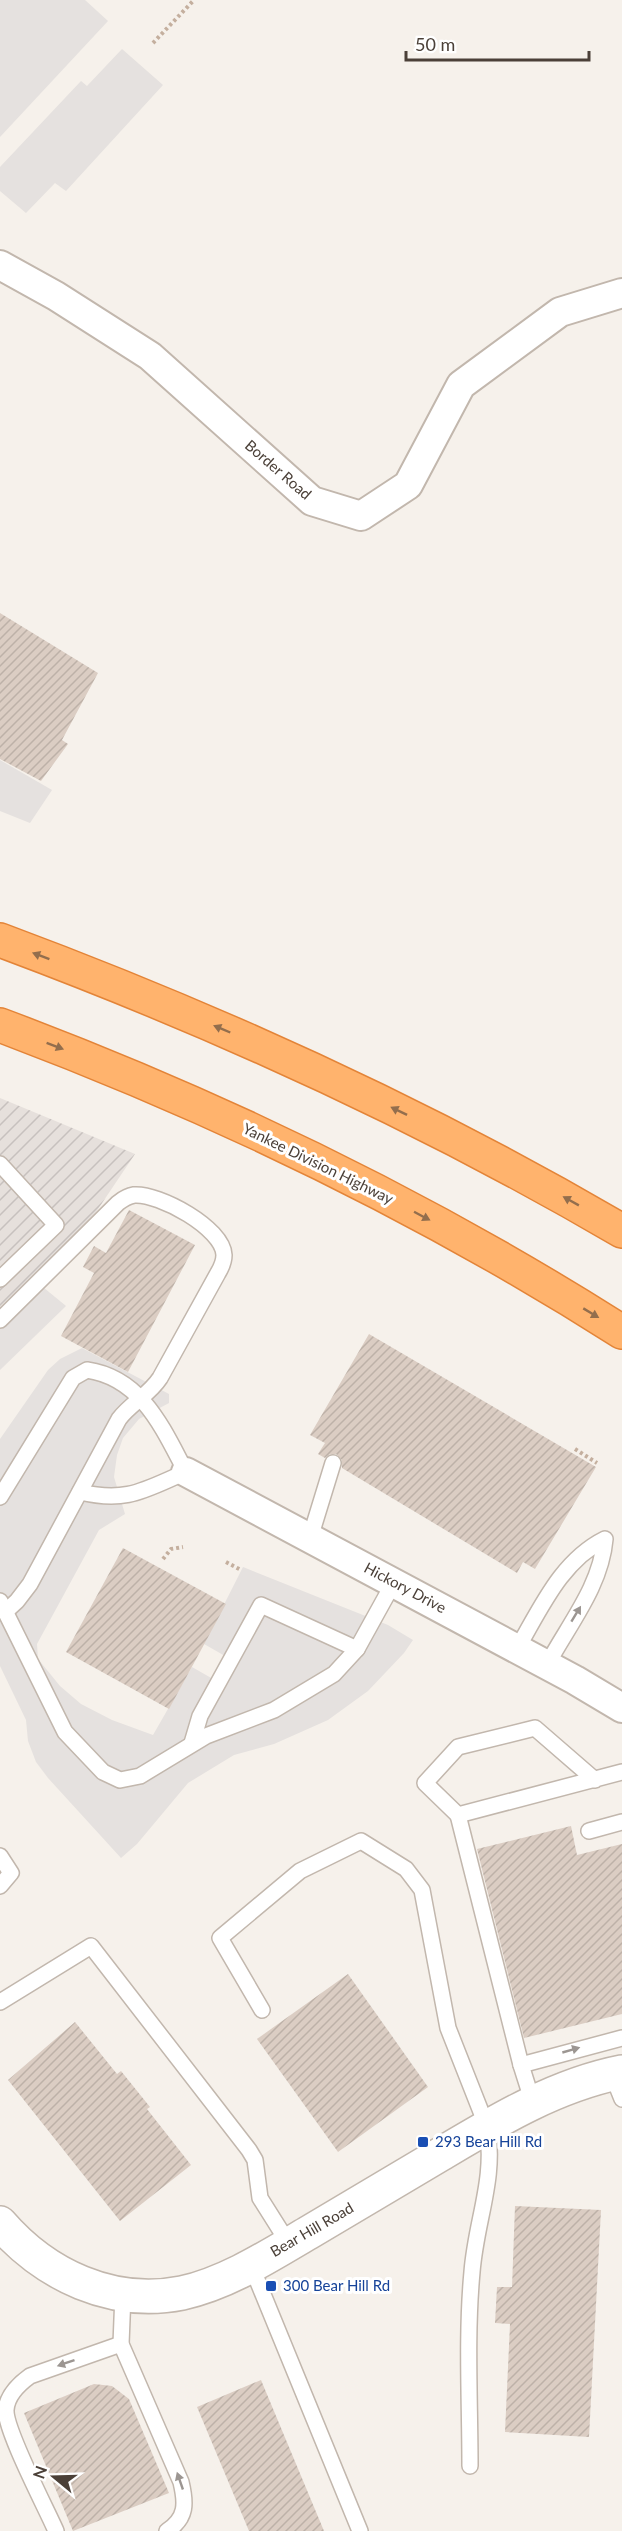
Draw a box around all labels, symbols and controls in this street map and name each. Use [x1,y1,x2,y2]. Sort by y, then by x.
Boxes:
scale bar [406,24,589,62]
text: 50 m [415,33,455,55]
street label: Border Road [242,436,315,503]
one-way arrow [32,951,50,960]
one-way arrow [212,1024,230,1034]
one-way arrow [46,1041,64,1051]
one-way arrow [390,1106,407,1115]
street label: Yankee Division Highway [240,1119,397,1208]
one-way arrow [563,1196,580,1206]
one-way arrow [413,1212,430,1221]
one-way arrow [583,1307,599,1318]
street label: Hickory Drive [361,1558,450,1616]
one-way arrow [571,1606,582,1622]
one-way arrow [562,2045,580,2054]
place label: 293 Bear Hill Rd [435,2132,542,2150]
marker: 293 Bear Hill Rd [416,2135,430,2149]
street label: Bear Hill Road [267,2198,356,2260]
place label: 300 Bear Hill Rd [283,2276,390,2294]
marker: 300 Bear Hill Rd [264,2279,278,2293]
one-way arrow [57,2358,75,2368]
north arrow [24,2447,84,2507]
text: N [28,2463,50,2481]
one-way arrow [174,2472,184,2490]

